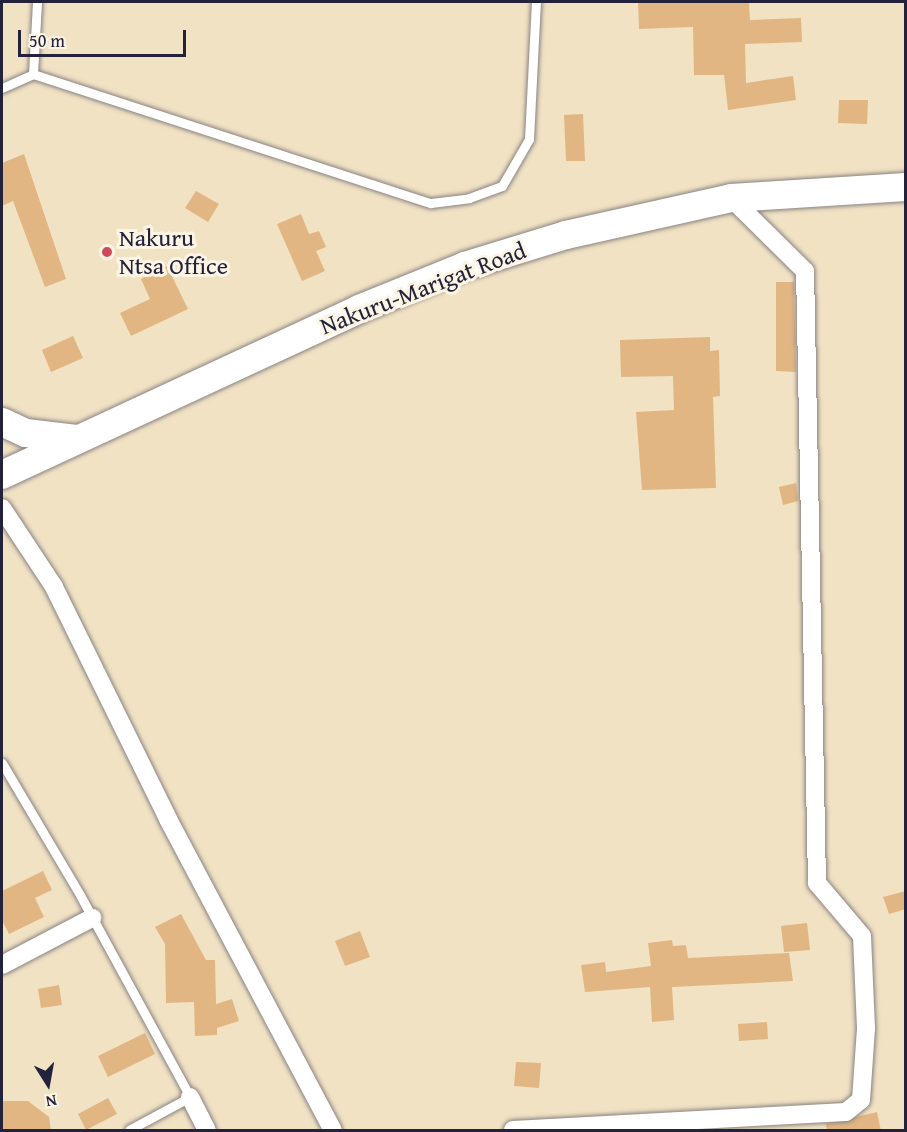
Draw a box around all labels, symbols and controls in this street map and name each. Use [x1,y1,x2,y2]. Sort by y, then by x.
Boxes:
scale bar [21,18,189,56]
text: 50 m [29,27,65,54]
place label: Nakuru Ntsa Office [119,224,228,280]
street label: Nakuru-Marigat Road [316,235,530,341]
marker: Nakuru Ntsa Office [100,245,114,259]
north arrow [18,1054,78,1114]
text: N [44,1089,59,1114]

